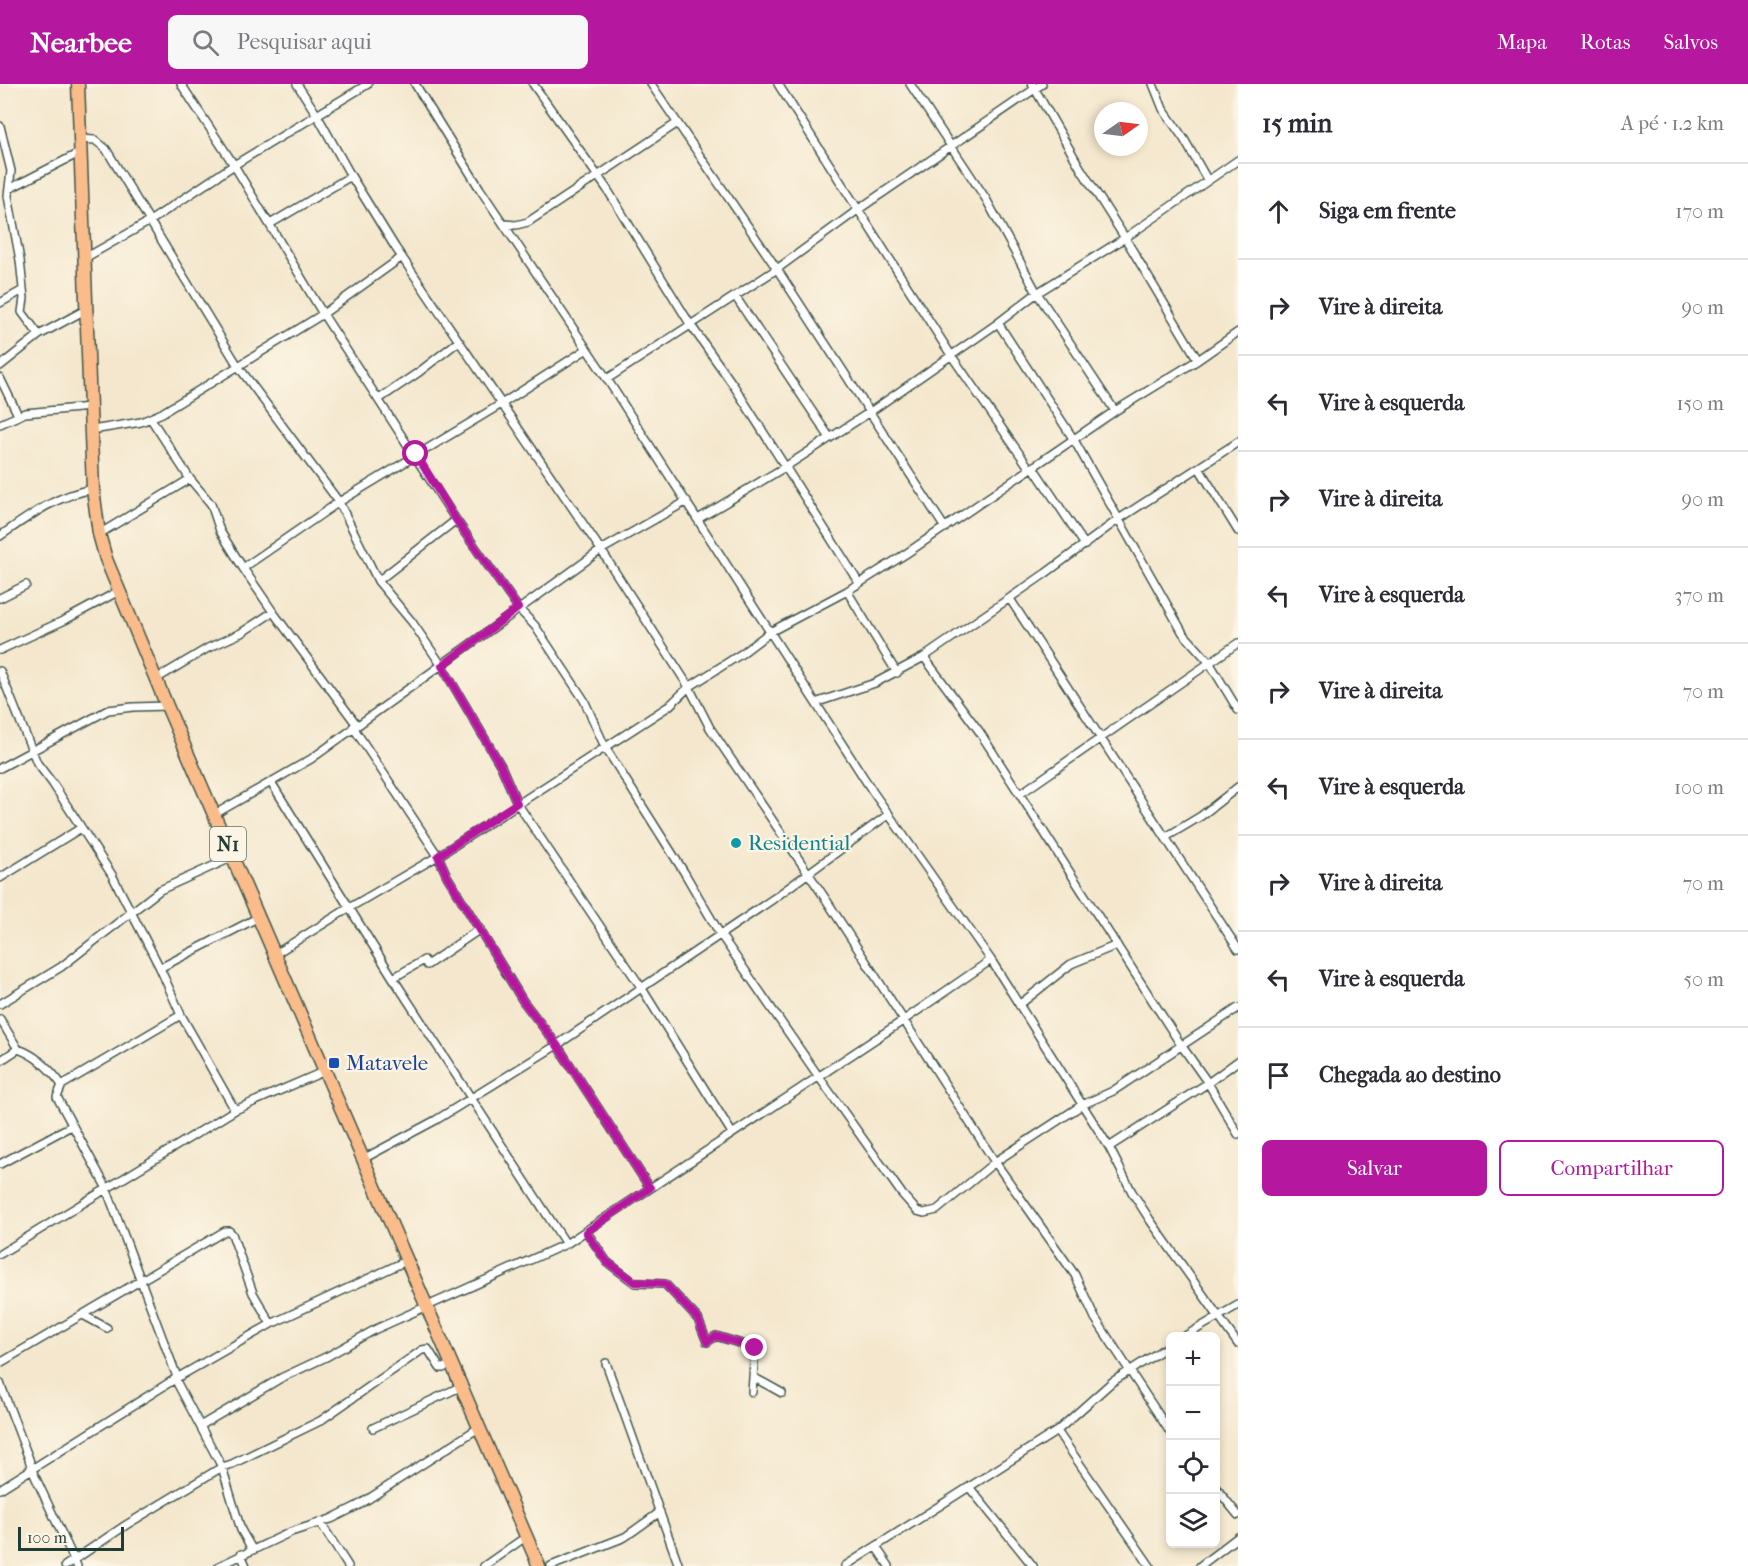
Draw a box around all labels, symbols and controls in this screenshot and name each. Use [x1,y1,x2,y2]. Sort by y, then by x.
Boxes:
search box [168,15,588,69]
text: Nearbee [30,26,132,59]
icon: search [189,26,222,59]
text: Pesquisar aqui [237,29,372,55]
text: Mapa [1497,30,1547,54]
text: Rotas [1580,30,1630,54]
text: Salvos [1663,30,1718,54]
north arrow [1094,102,1148,156]
text: 15 min [1262,108,1332,139]
text: A pé · 1.2 km [1621,112,1724,135]
icon: ahead [1262,195,1295,228]
text: Siga em frente [1319,198,1456,224]
text: 170 m [1675,200,1724,223]
icon: right [1262,291,1295,324]
text: Vire à direita [1319,294,1442,320]
text: 90 m [1682,296,1724,319]
icon: left [1262,387,1295,420]
text: Vire à esquerda [1319,390,1464,416]
text: 150 m [1676,392,1724,415]
route start [402,440,428,466]
icon: right [1262,483,1295,516]
text: Vire à direita [1319,486,1442,512]
text: 90 m [1682,488,1724,511]
icon: left [1262,579,1295,612]
text: Vire à esquerda [1319,582,1464,608]
text: 370 m [1674,584,1724,607]
icon: right [1262,675,1295,708]
text: Vire à direita [1319,678,1442,704]
text: 70 m [1682,680,1724,703]
icon: left [1262,771,1295,804]
text: Vire à esquerda [1319,774,1464,800]
text: 100 m [1674,776,1724,799]
road number: N1 [210,827,246,861]
place label: Residential [748,831,850,855]
marker: Residential [729,836,743,850]
icon: right [1262,867,1295,900]
text: Vire à direita [1319,870,1442,896]
text: 70 m [1682,872,1724,895]
icon: left [1262,963,1295,996]
text: Vire à esquerda [1319,966,1464,992]
text: 50 m [1683,968,1724,991]
place label: Matavele [346,1051,428,1075]
marker: Matavele [327,1056,341,1070]
icon: arrive [1262,1059,1295,1092]
text: Chegada ao destino [1319,1062,1501,1088]
button: Salvar [1262,1140,1487,1196]
button: Compartilhar [1499,1140,1724,1196]
map controls [1166,1332,1220,1548]
button: + [1166,1332,1220,1386]
route end [741,1334,767,1360]
button: − [1166,1386,1220,1440]
button: locate [1166,1440,1220,1494]
button: layers [1166,1494,1220,1548]
scale bar [18,1524,124,1552]
text: 100 m [27,1528,67,1547]

